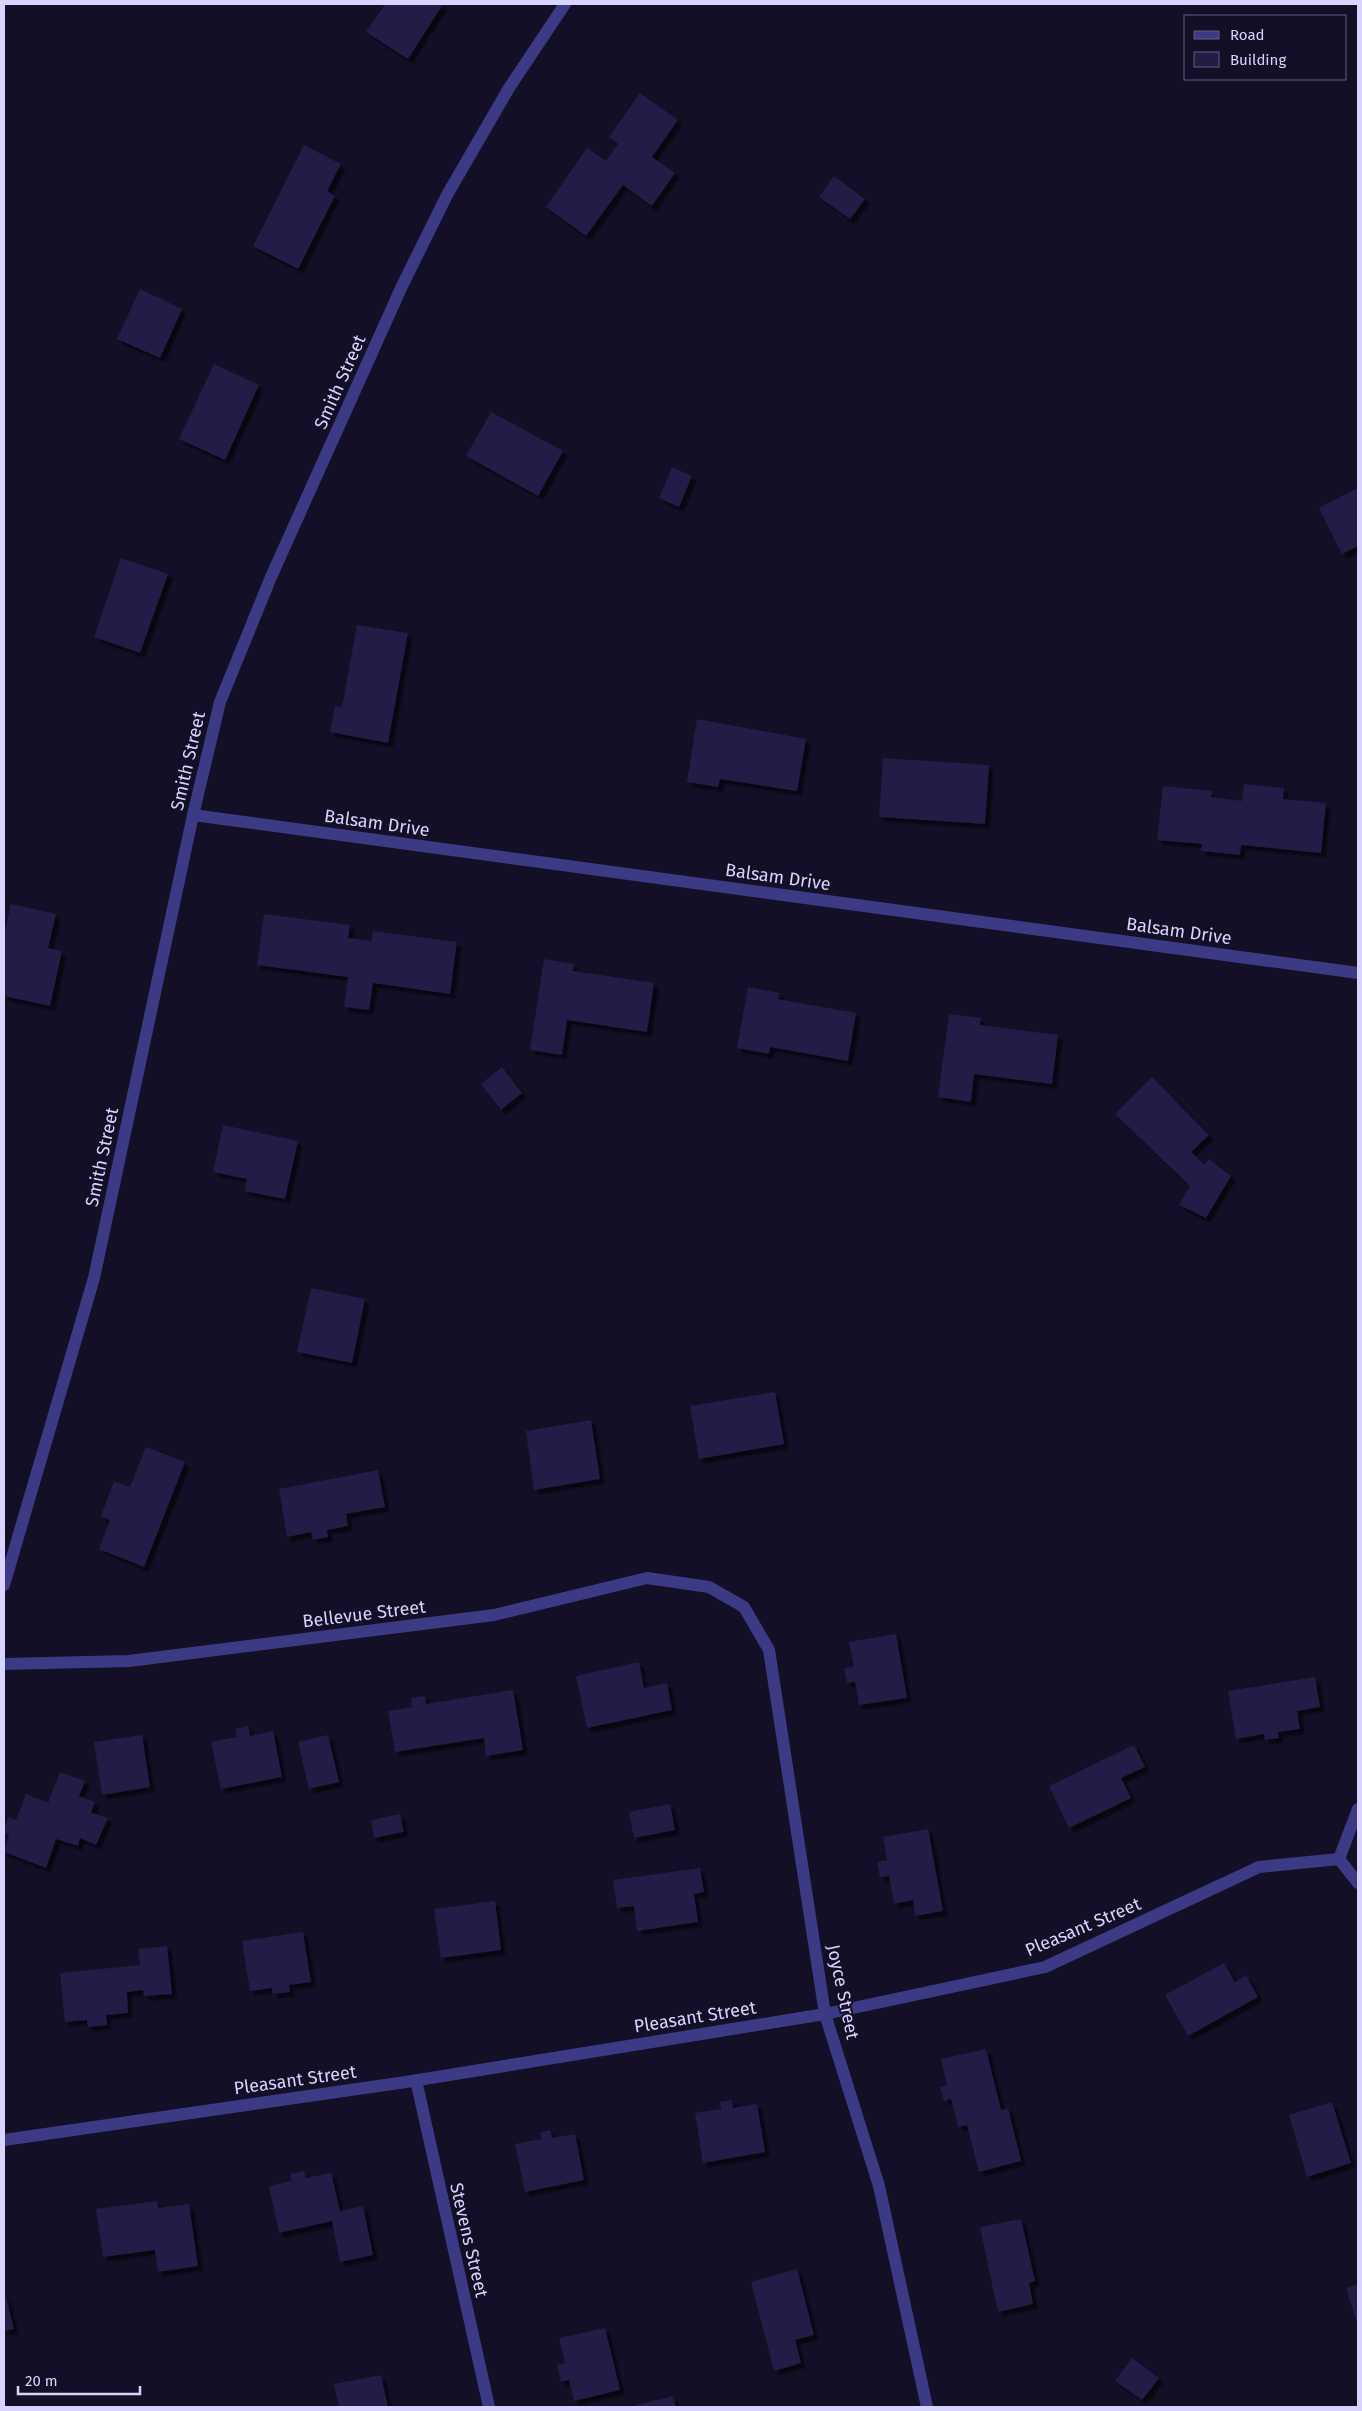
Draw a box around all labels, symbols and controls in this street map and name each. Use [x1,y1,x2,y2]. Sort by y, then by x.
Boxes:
legend [1184,15,1347,80]
text: Road [1230,26,1265,44]
text: Building [1230,51,1286,69]
street label: Smith Street [309,331,371,433]
street label: Smith Street [166,709,210,813]
street label: Balsam Drive [323,805,431,841]
street label: Balsam Drive [724,859,832,895]
street label: Balsam Drive [1125,913,1233,949]
street label: Smith Street [81,1105,123,1209]
street label: Bellevue Street [301,1595,427,1632]
street label: Pleasant Street [1022,1893,1145,1961]
street label: Joyce Street [822,1943,864,2042]
street label: Pleasant Street [632,1996,758,2038]
street label: Pleasant Street [232,2060,358,2099]
street label: Stevens Street [445,2181,493,2300]
scale bar [18,2364,140,2396]
text: 20 m [25,2372,58,2390]

